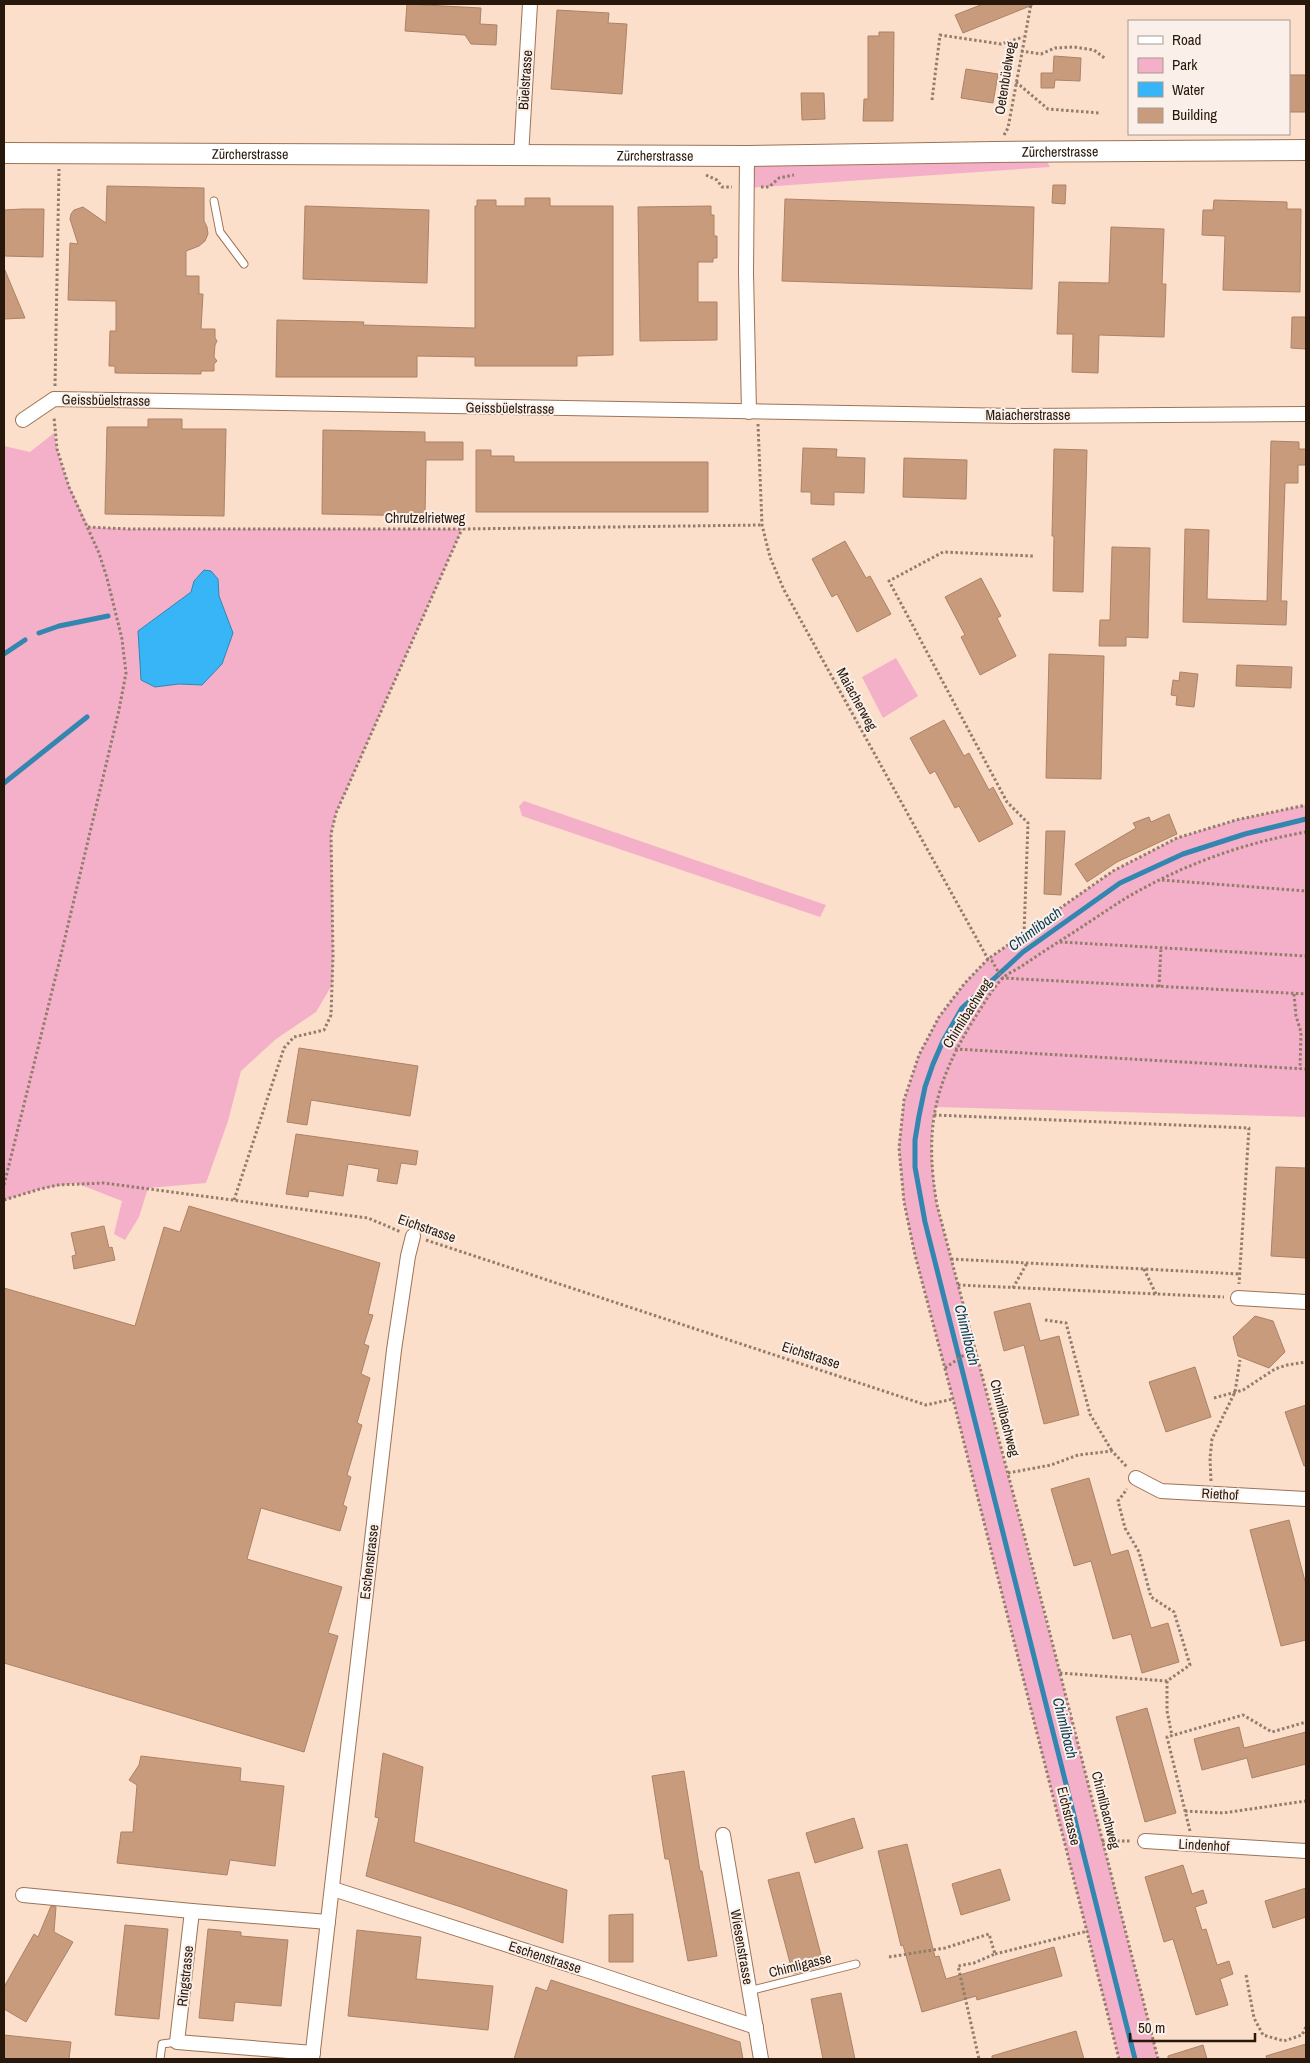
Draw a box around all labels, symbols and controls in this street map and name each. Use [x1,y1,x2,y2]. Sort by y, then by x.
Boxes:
legend [1128,20,1290,135]
text: Road [1172,29,1201,50]
street label: Oetenbüelweg [990,39,1020,116]
street label: Büelstrasse [514,49,536,111]
text: Park [1172,54,1198,75]
text: Water [1172,79,1204,100]
text: Building [1172,104,1217,125]
street label: Zürcherstrasse [1022,142,1098,161]
street label: Zürcherstrasse [212,145,288,163]
street label: Zürcherstrasse [617,146,693,165]
street label: Geissbüelstrasse [61,390,151,410]
street label: Geissbüelstrasse [465,398,555,418]
street label: Maiacherstrasse [986,406,1070,424]
street label: Chrutzelrietweg [385,509,466,527]
street label: Maiacherweg [832,664,882,734]
water label: Chimlibach [1004,901,1066,956]
street label: Chimlibachweg [938,974,996,1051]
street label: Eichstrasse [396,1210,458,1246]
water label: Chimlibach [950,1302,985,1368]
street label: Eichstrasse [780,1337,842,1373]
street label: Chimlibachweg [986,1377,1024,1459]
street label: Riethof [1201,1484,1240,1504]
street label: Eschenstrasse [355,1524,383,1600]
water label: Chimlibach [1048,1695,1083,1761]
street label: Chimlibachweg [1088,1769,1124,1851]
street label: Eichstrasse [1053,1785,1085,1847]
street label: Lindenhof [1178,1835,1231,1855]
street label: Wiesenstrasse [727,1908,757,1986]
street label: Eschenstrasse [506,1937,584,1977]
street label: Ringstrasse [173,1945,197,2007]
street label: Chimligasse [767,1949,833,1981]
scale bar [1130,2010,1255,2042]
text: 50 m [1138,2017,1165,2038]

